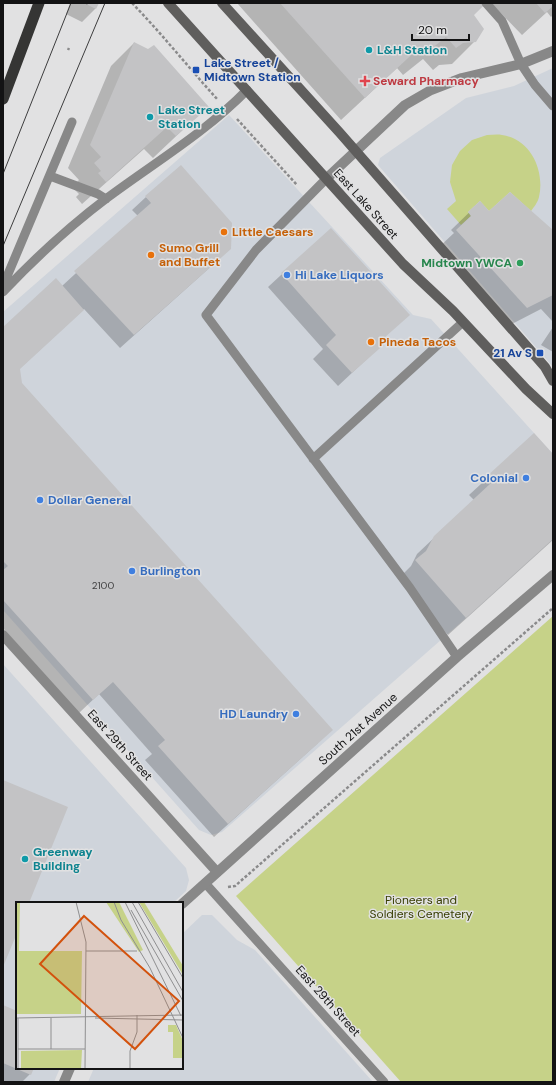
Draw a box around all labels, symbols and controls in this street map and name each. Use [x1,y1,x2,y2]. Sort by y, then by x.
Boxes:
scale bar [412,16,469,42]
text: 20 m [418,22,447,38]
place label: L&H Station [377,42,447,58]
marker: L&H Station [364,45,374,55]
place label: Lake Street / Midtown Station [204,55,301,85]
marker: Lake Street / Midtown Station [191,65,201,75]
place label: Seward Pharmacy [373,73,480,89]
marker: Seward Pharmacy [360,76,370,86]
place label: Lake Street Station [158,102,225,132]
marker: Lake Street Station [145,112,155,122]
street label: East Lake Street [330,165,402,243]
place label: Little Caesars [232,224,313,240]
marker: Little Caesars [219,227,229,237]
place label: Sumo Grill and Buffet [159,240,220,270]
marker: Sumo Grill and Buffet [146,250,156,260]
place label: Midtown YWCA [421,255,512,271]
marker: Midtown YWCA [515,258,525,268]
place label: Hi Lake Liquors [295,267,384,283]
marker: Hi Lake Liquors [282,270,292,280]
place label: Pineda Tacos [379,334,456,350]
marker: Pineda Tacos [366,337,376,347]
place label: 21 Av S [493,345,532,361]
marker: 21 Av S [535,348,545,358]
place label: Colonial [470,470,518,486]
marker: Colonial [521,473,531,483]
place label: Dollar General [48,492,131,508]
marker: Dollar General [35,495,45,505]
place label: Burlington [140,563,201,579]
marker: Burlington [127,566,137,576]
house number: 2100 [92,579,114,592]
street label: South 21st Avenue [315,689,401,769]
street label: East 29th Street [84,706,156,784]
place label: HD Laundry [220,706,289,722]
marker: HD Laundry [291,709,301,719]
place label: Greenway Building [33,844,93,874]
marker: Greenway Building [20,854,30,864]
park label: Pioneers and Soldiers Cemetery [370,892,473,922]
inset map [16,902,183,1069]
street label: East 29th Street [292,962,364,1040]

